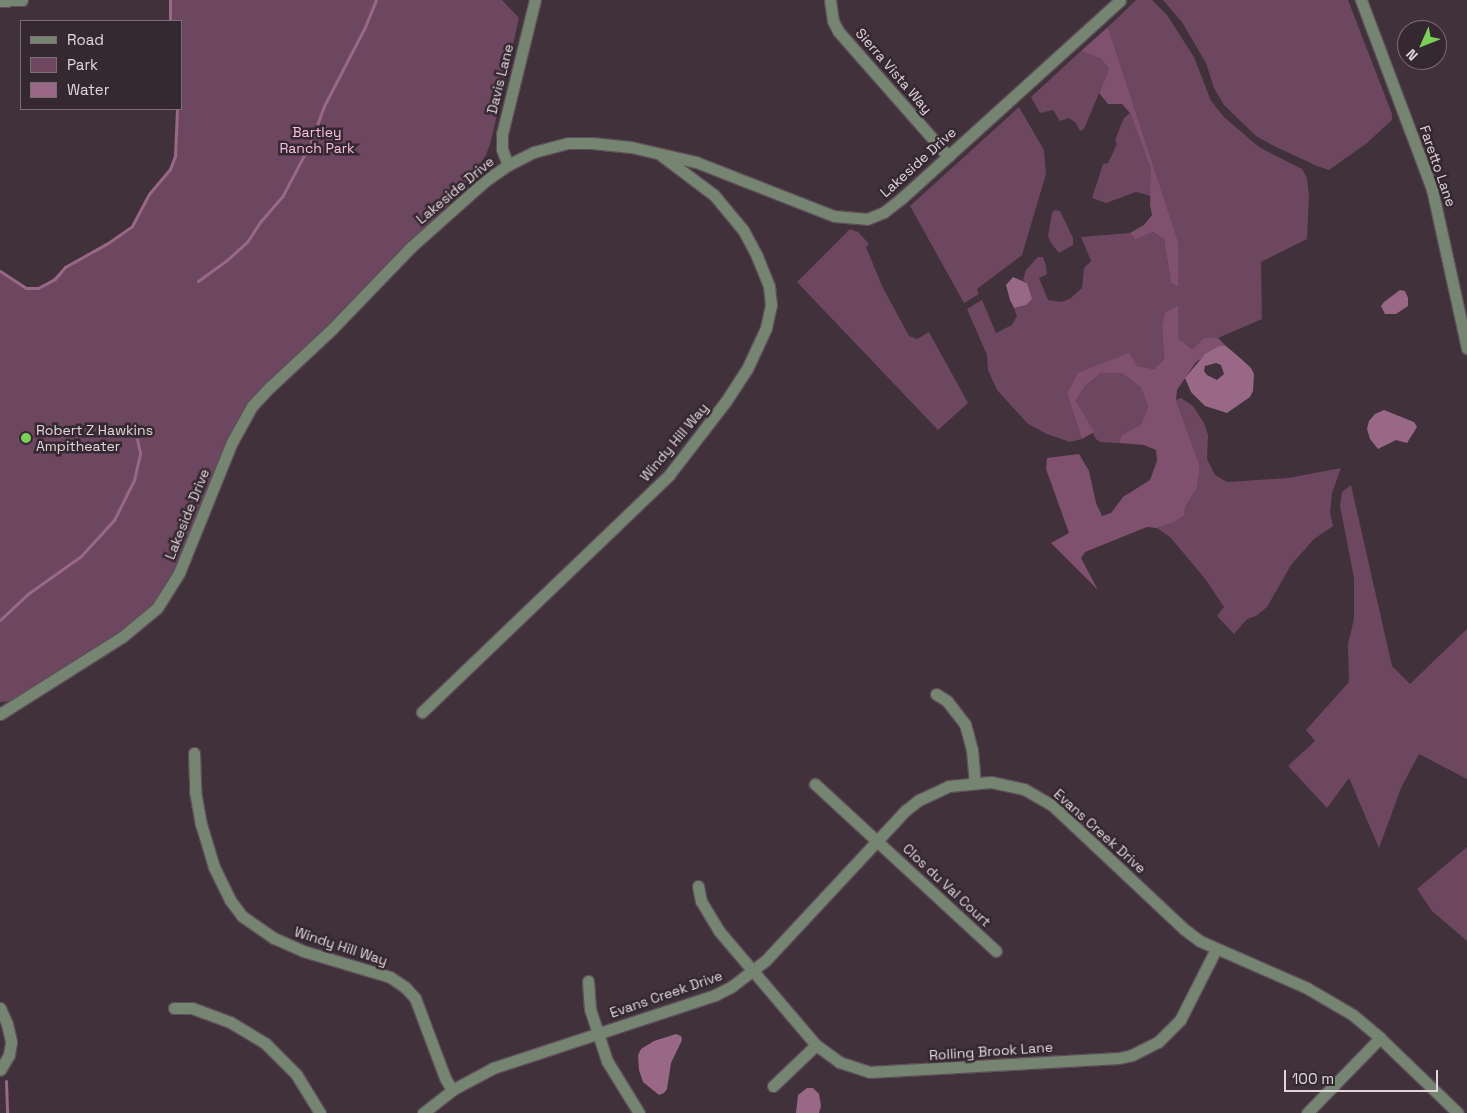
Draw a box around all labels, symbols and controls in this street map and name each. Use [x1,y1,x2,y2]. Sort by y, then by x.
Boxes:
legend [20,20,182,110]
north arrow [1397,20,1447,70]
street label: Sierra Vista Way [852,25,936,117]
text: Road [67,30,104,49]
street label: Davis Lane [483,42,517,116]
text: N [1402,45,1422,64]
text: Park [67,55,98,74]
text: Water [67,80,109,99]
street label: Faretto Lane [1416,123,1460,209]
park label: Bartley Ranch Park [279,124,355,156]
street label: Lakeside Drive [877,124,959,200]
street label: Lakeside Drive [413,153,497,227]
street label: Windy Hill Way [636,399,712,485]
place label: Robert Z Hawkins Ampitheater [36,422,153,454]
marker: Robert Z Hawkins Ampitheater [20,432,32,444]
street label: Lakeside Drive [161,466,213,562]
street label: Evans Creek Drive [1051,785,1149,877]
street label: Clos du Val Court [899,840,995,930]
street label: Windy Hill Way [292,923,390,969]
street label: Evans Creek Drive [607,967,725,1021]
street label: Rolling Brook Lane [928,1038,1054,1064]
scale bar [1287,1060,1441,1092]
text: 100 m [1292,1069,1334,1088]

